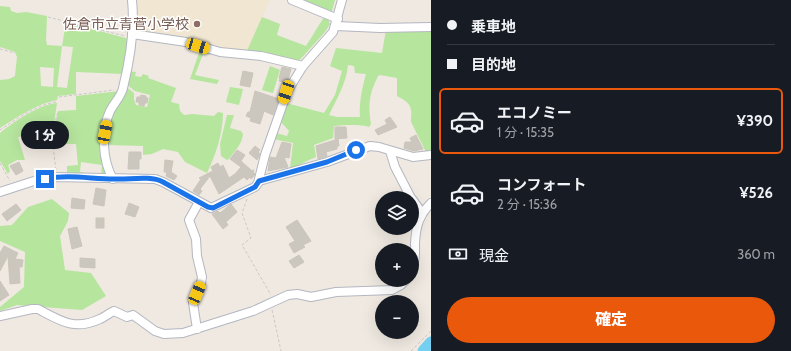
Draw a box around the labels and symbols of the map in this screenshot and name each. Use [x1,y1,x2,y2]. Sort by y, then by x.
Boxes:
place label: 佐倉市立青菅小学校 [63,15,189,33]
marker: 佐倉市立青菅小学校 [192,19,202,29]
car [185,37,211,55]
car [277,79,295,105]
car [97,119,113,145]
callout: 1 分 [21,121,69,149]
route start [347,141,365,159]
route end [36,170,54,188]
car [187,280,207,306]

